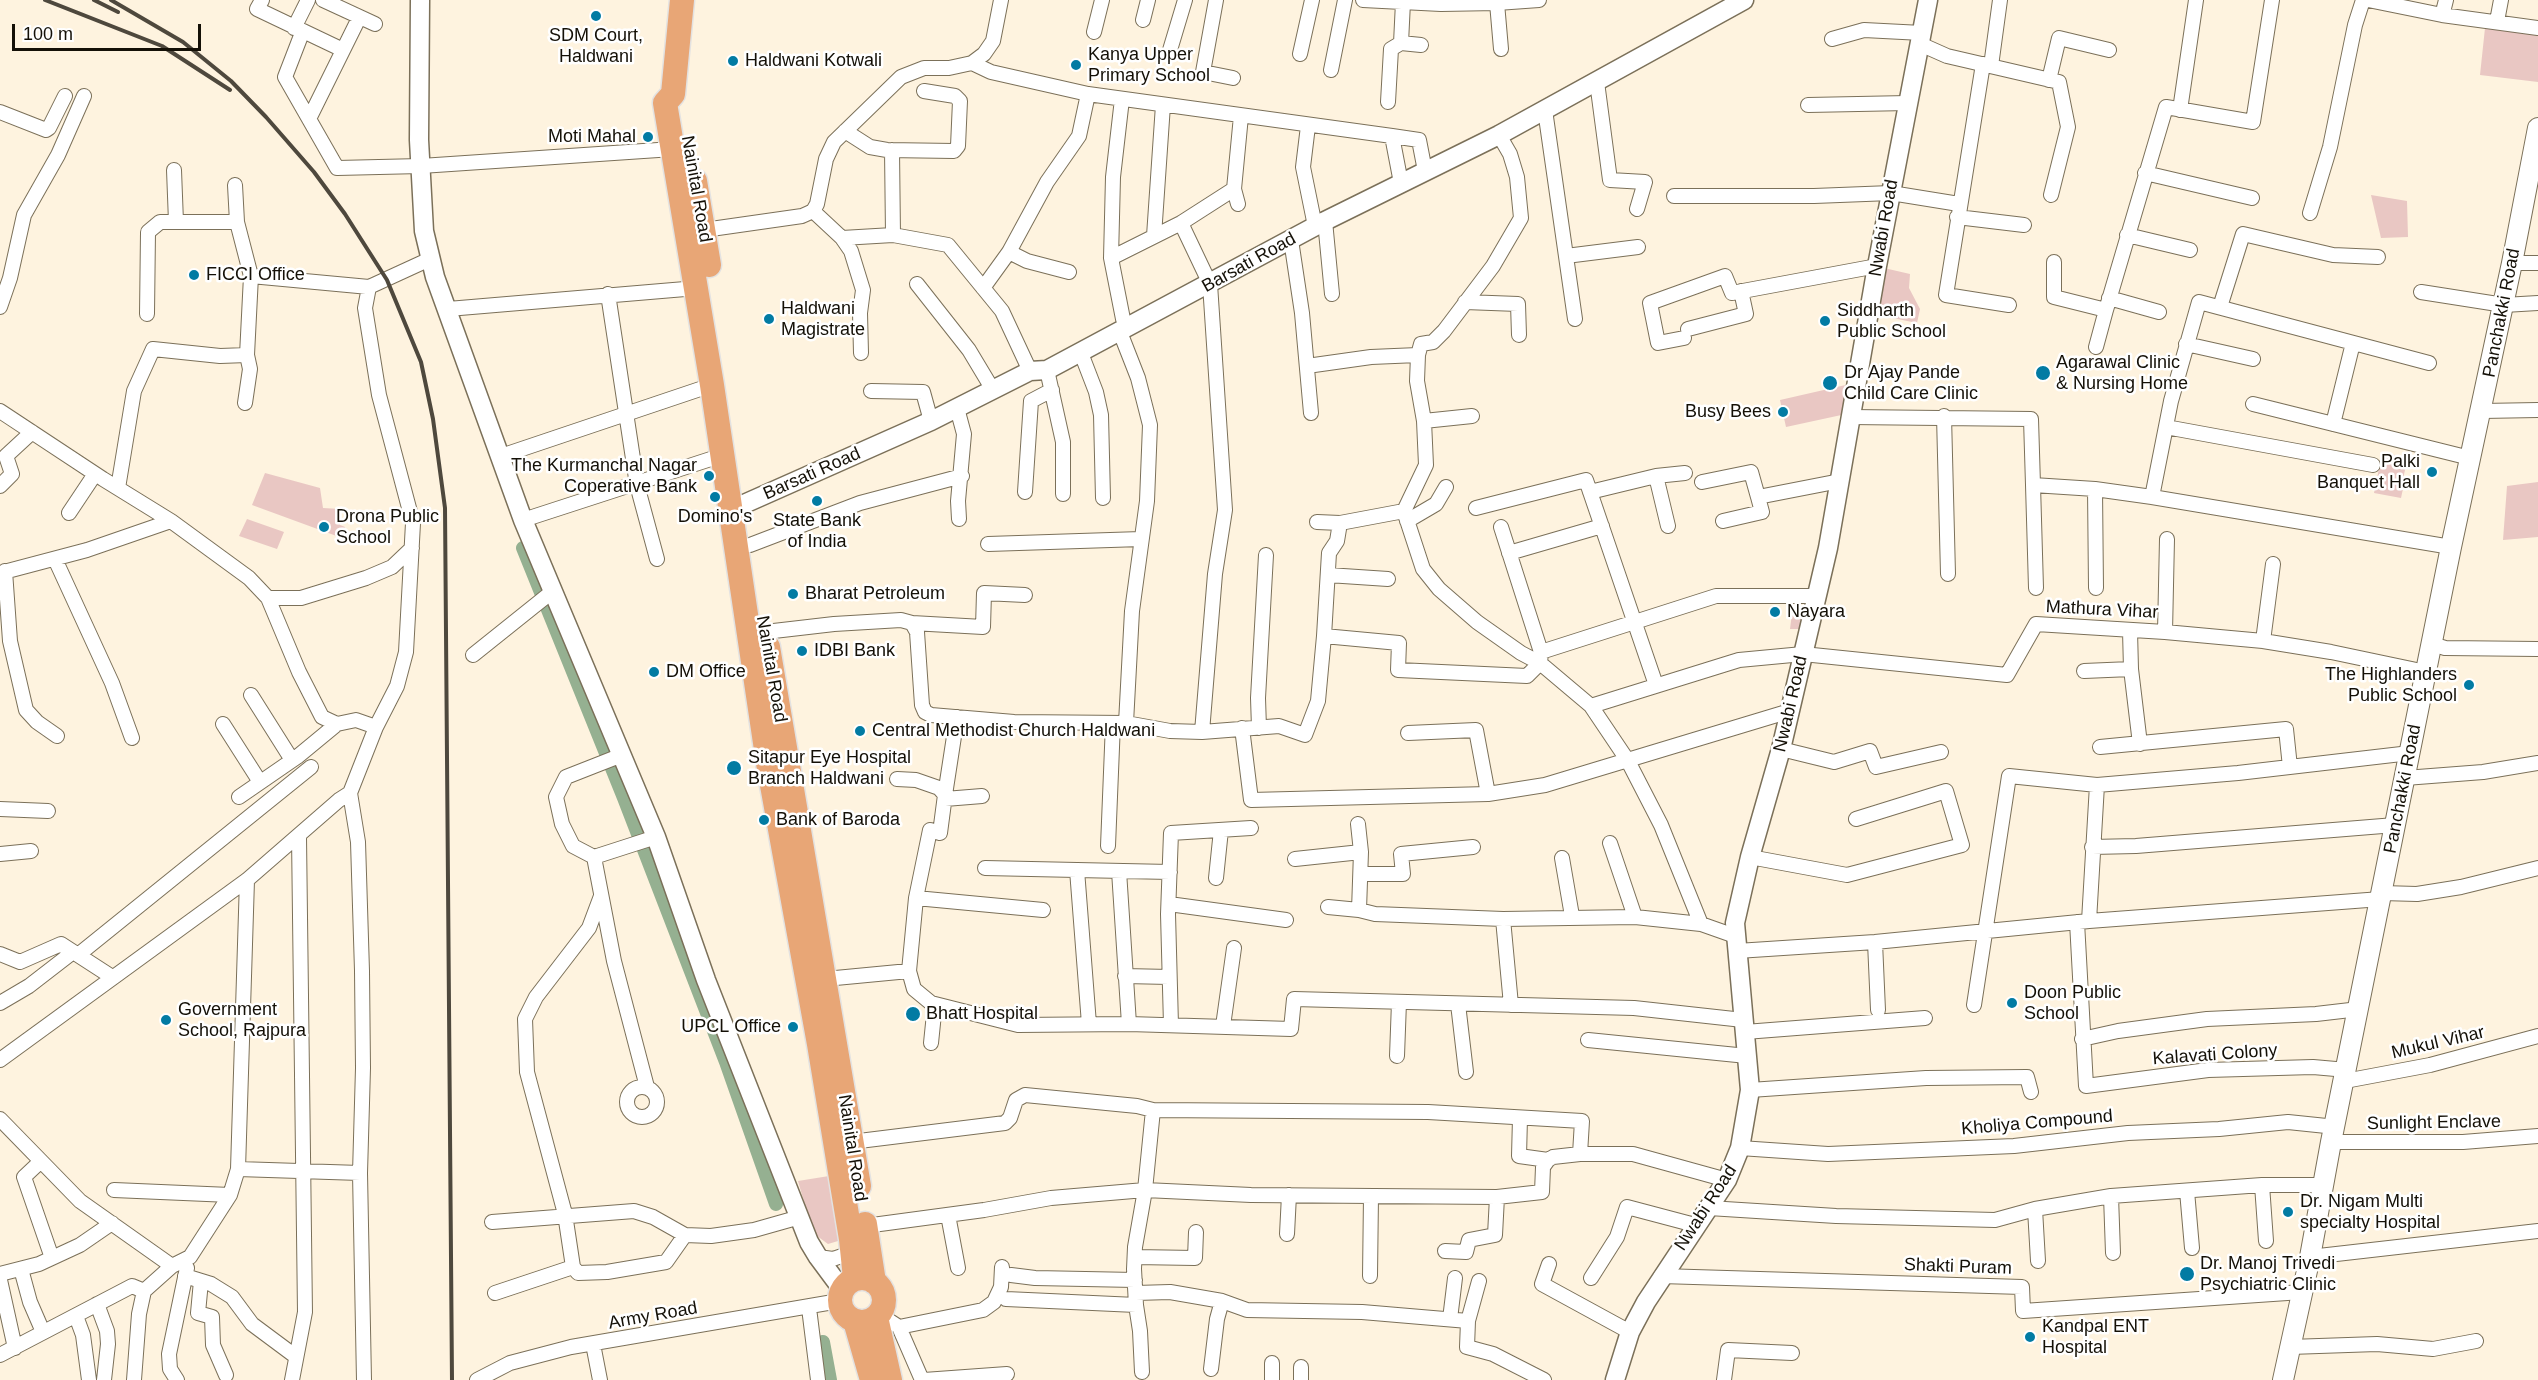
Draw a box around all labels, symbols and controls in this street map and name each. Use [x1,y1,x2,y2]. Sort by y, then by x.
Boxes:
marker: SDM Court, Haldwani [589,9,603,23]
scale bar [15,12,204,50]
text: 100 m [23,24,73,44]
place label: SDM Court, Haldwani [549,25,643,68]
place label: Kanya Upper Primary School [1088,44,1210,86]
place label: Haldwani Kotwali [745,50,882,72]
marker: Haldwani Kotwali [726,54,740,68]
marker: Kanya Upper Primary School [1069,58,1083,72]
place label: Moti Mahal [548,126,636,148]
marker: Moti Mahal [641,130,655,144]
street label: Nainital Road [676,134,716,244]
street label: Nwabi Road [1865,178,1903,278]
street label: Barsati Road [1198,228,1300,298]
street label: Panchakki Road [2479,247,2525,379]
place label: FICCI Office [206,264,305,286]
marker: FICCI Office [187,268,201,282]
place label: Haldwani Magistrate [781,298,865,340]
place label: Siddharth Public School [1837,300,1946,342]
marker: Haldwani Magistrate [762,312,776,326]
marker: Siddharth Public School [1818,314,1832,328]
place label: Agarawal Clinic & Nursing Home [2056,352,2188,394]
place label: Dr Ajay Pande Child Care Clinic [1844,362,1978,404]
marker: Agarawal Clinic & Nursing Home [2034,364,2052,382]
marker: Dr Ajay Pande Child Care Clinic [1821,374,1839,392]
place label: Busy Bees [1685,401,1771,423]
marker: Busy Bees [1776,405,1790,419]
street label: Barsati Road [760,443,864,505]
place label: Palki Banquet Hall [2317,451,2420,494]
place label: The Kurmanchal Nagar Coperative Bank [511,455,697,498]
marker: Palki Banquet Hall [2425,465,2439,479]
marker: The Kurmanchal Nagar Coperative Bank [702,469,716,483]
marker: Domino's [708,490,722,504]
marker: State Bank of India [810,494,824,508]
place label: Drona Public School [336,506,439,548]
place label: Domino's [678,506,752,528]
place label: State Bank of India [773,510,861,552]
marker: Drona Public School [317,520,331,534]
place label: Bharat Petroleum [805,583,945,605]
marker: Bharat Petroleum [786,587,800,601]
street label: Mathura Vihar [2045,596,2159,624]
place label: Nayara [1787,601,1845,623]
marker: Nayara [1768,605,1782,619]
street label: Nainital Road [751,614,791,724]
place label: IDBI Bank [814,640,895,662]
marker: IDBI Bank [795,644,809,658]
street label: Nwabi Road [1769,654,1813,754]
place label: DM Office [666,661,746,683]
place label: The Highlanders Public School [2325,664,2457,706]
marker: DM Office [647,665,661,679]
marker: The Highlanders Public School [2462,678,2476,692]
place label: Central Methodist Church Haldwani [872,720,1155,742]
street label: Panchakki Road [2380,723,2426,855]
marker: Central Methodist Church Haldwani [853,724,867,738]
place label: Sitapur Eye Hospital Branch Haldwani [748,747,911,789]
marker: Sitapur Eye Hospital Branch Haldwani [725,759,743,777]
place label: Bank of Baroda [776,809,900,831]
marker: Bank of Baroda [757,813,771,827]
place label: Doon Public School [2024,982,2121,1024]
marker: Doon Public School [2005,996,2019,1010]
place label: Government School, Rajpura [178,999,306,1042]
place label: Bhatt Hospital [926,1003,1038,1025]
marker: Bhatt Hospital [904,1005,922,1023]
marker: Government School, Rajpura [159,1013,173,1027]
place label: UPCL Office [681,1016,781,1038]
marker: UPCL Office [786,1020,800,1034]
street label: Mukul Vihar [2389,1022,2487,1064]
street label: Kalavati Colony [2152,1040,2278,1070]
street label: Nainital Road [833,1093,871,1203]
street label: Kholiya Compound [1960,1106,2114,1140]
street label: Sunlight Enclave [2367,1111,2501,1135]
street label: Nwabi Road [1670,1161,1742,1255]
place label: Dr. Nigam Multi specialty Hospital [2300,1191,2440,1234]
marker: Dr. Nigam Multi specialty Hospital [2281,1205,2295,1219]
place label: Dr. Manoj Trivedi Psychiatric Clinic [2200,1253,2336,1296]
street label: Shakti Puram [1904,1254,2012,1280]
marker: Dr. Manoj Trivedi Psychiatric Clinic [2178,1265,2196,1283]
street label: Army Road [607,1298,699,1334]
place label: Kandpal ENT Hospital [2042,1316,2149,1358]
marker: Kandpal ENT Hospital [2023,1330,2037,1344]

